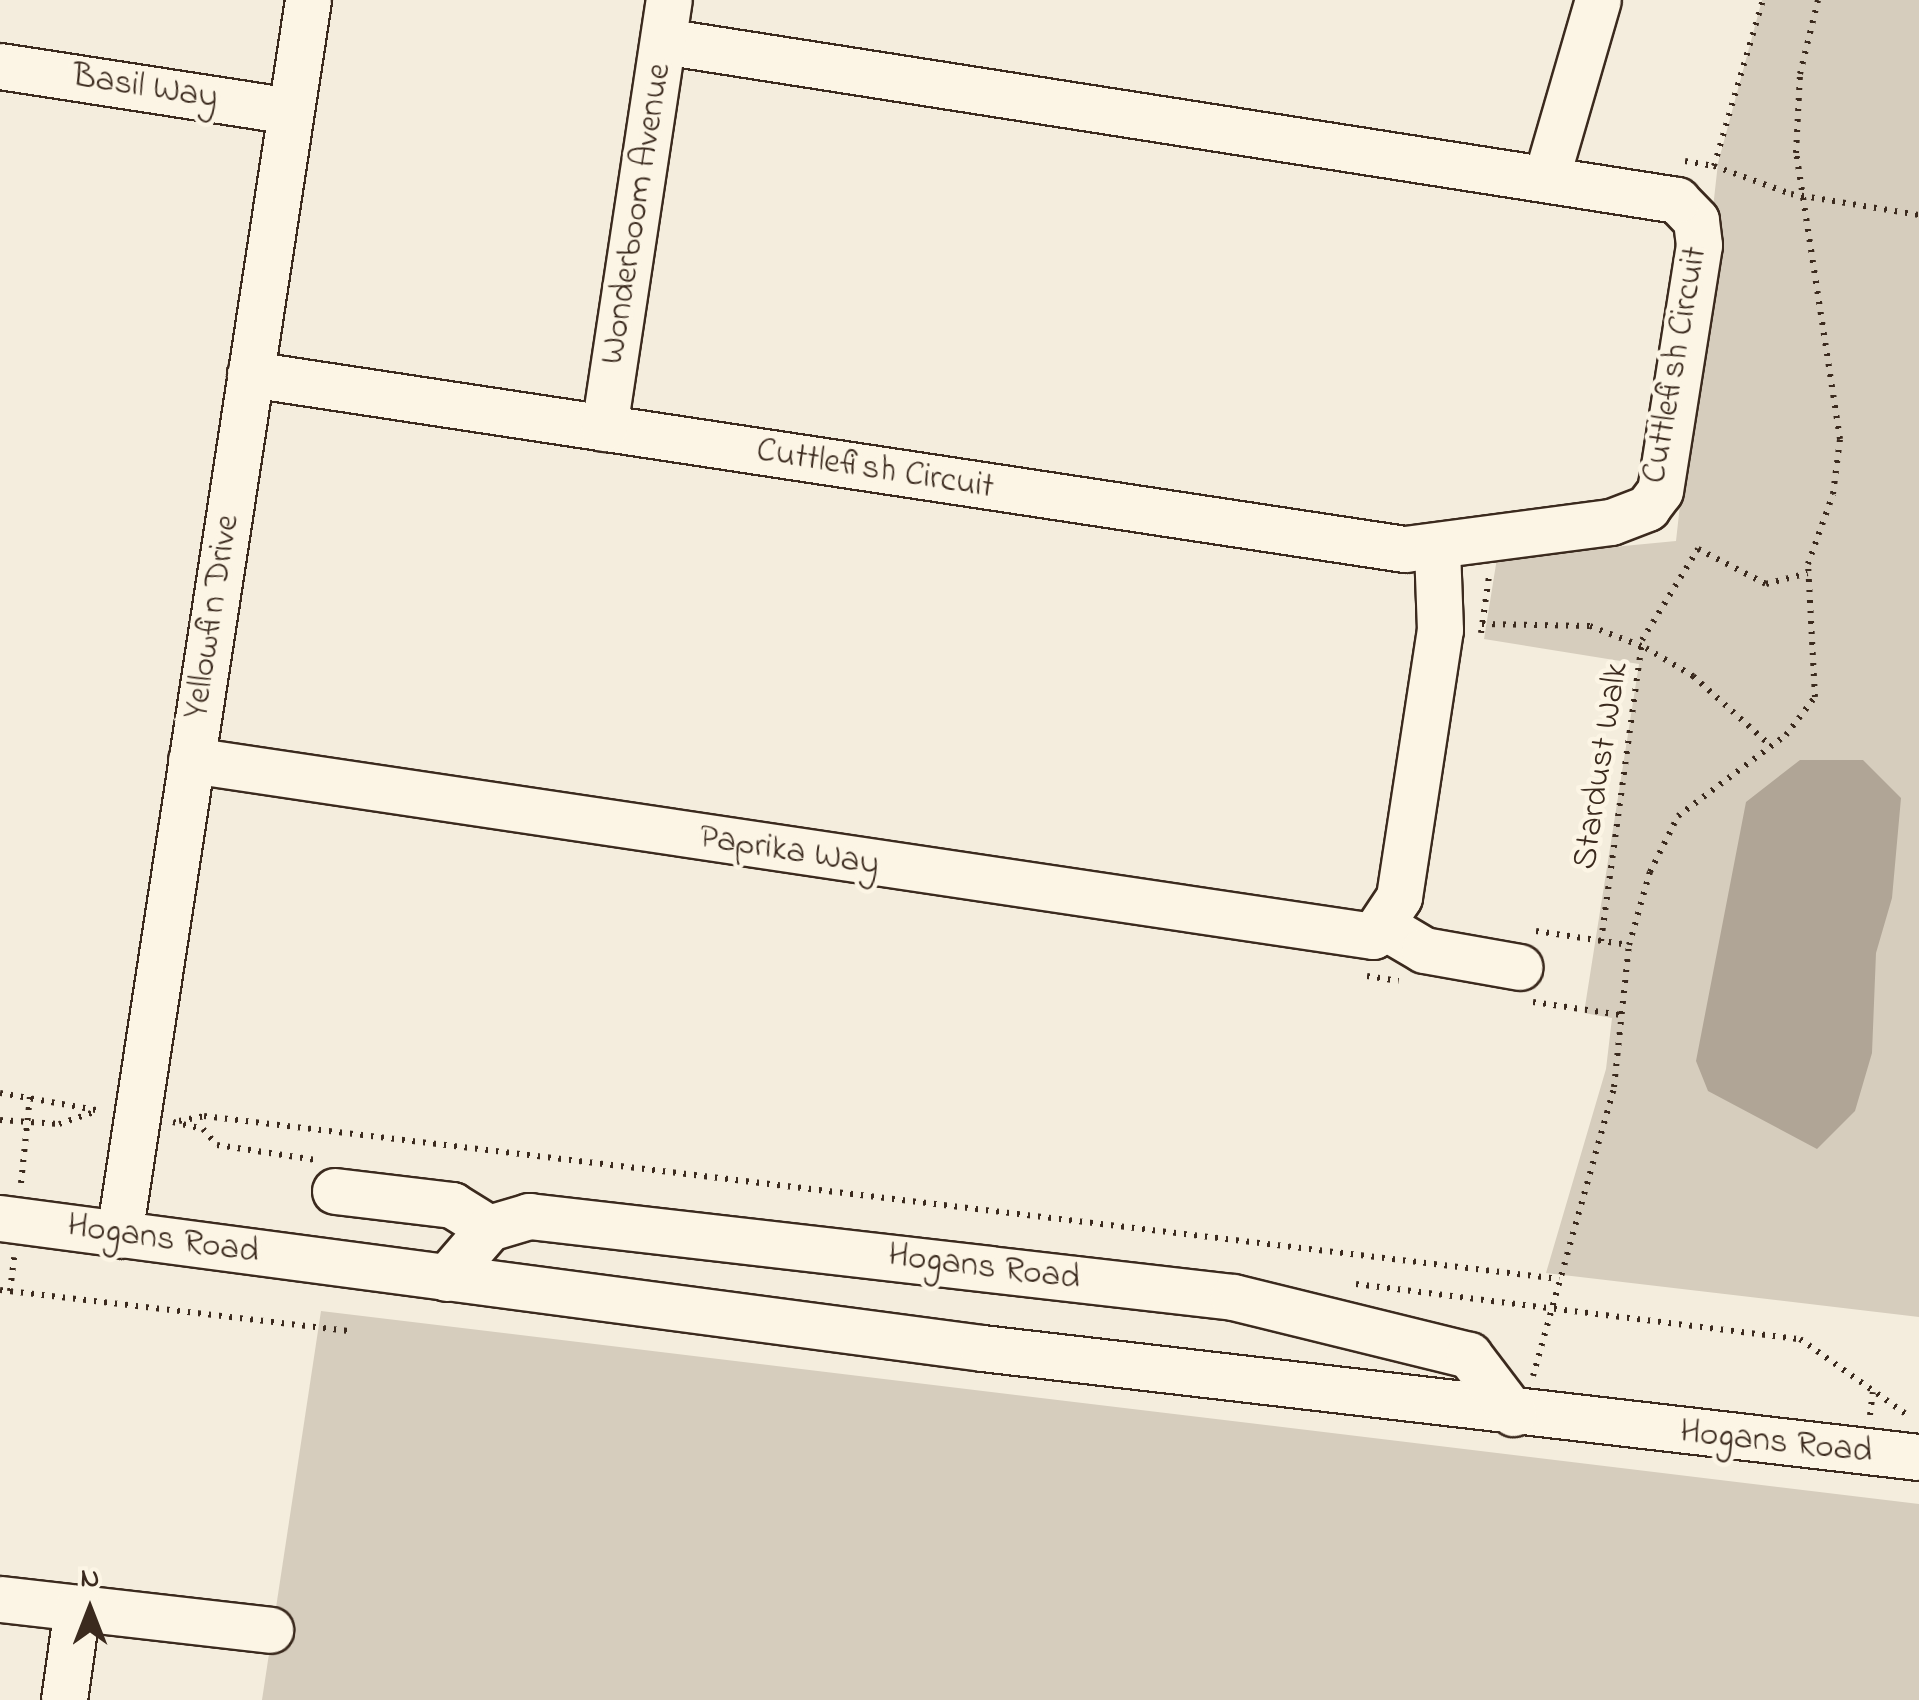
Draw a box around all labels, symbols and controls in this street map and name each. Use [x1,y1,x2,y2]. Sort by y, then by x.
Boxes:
street label: Basil Way [69,56,221,120]
street label: Wonderboom Avenue [592,60,682,368]
street label: Cuttlefish Circuit [1634,243,1718,487]
street label: Cuttlefish Circuit [753,431,997,509]
street label: Yellowfin Drive [176,512,250,722]
street label: Stardust Walk [1565,659,1639,873]
street label: Paprika Way [696,817,882,887]
street label: Hogans Road [64,1206,262,1274]
street label: Hogans Road [886,1235,1082,1301]
street label: Hogans Road [1678,1412,1874,1474]
text: N [81,1559,99,1600]
north arrow [40,1560,140,1660]

